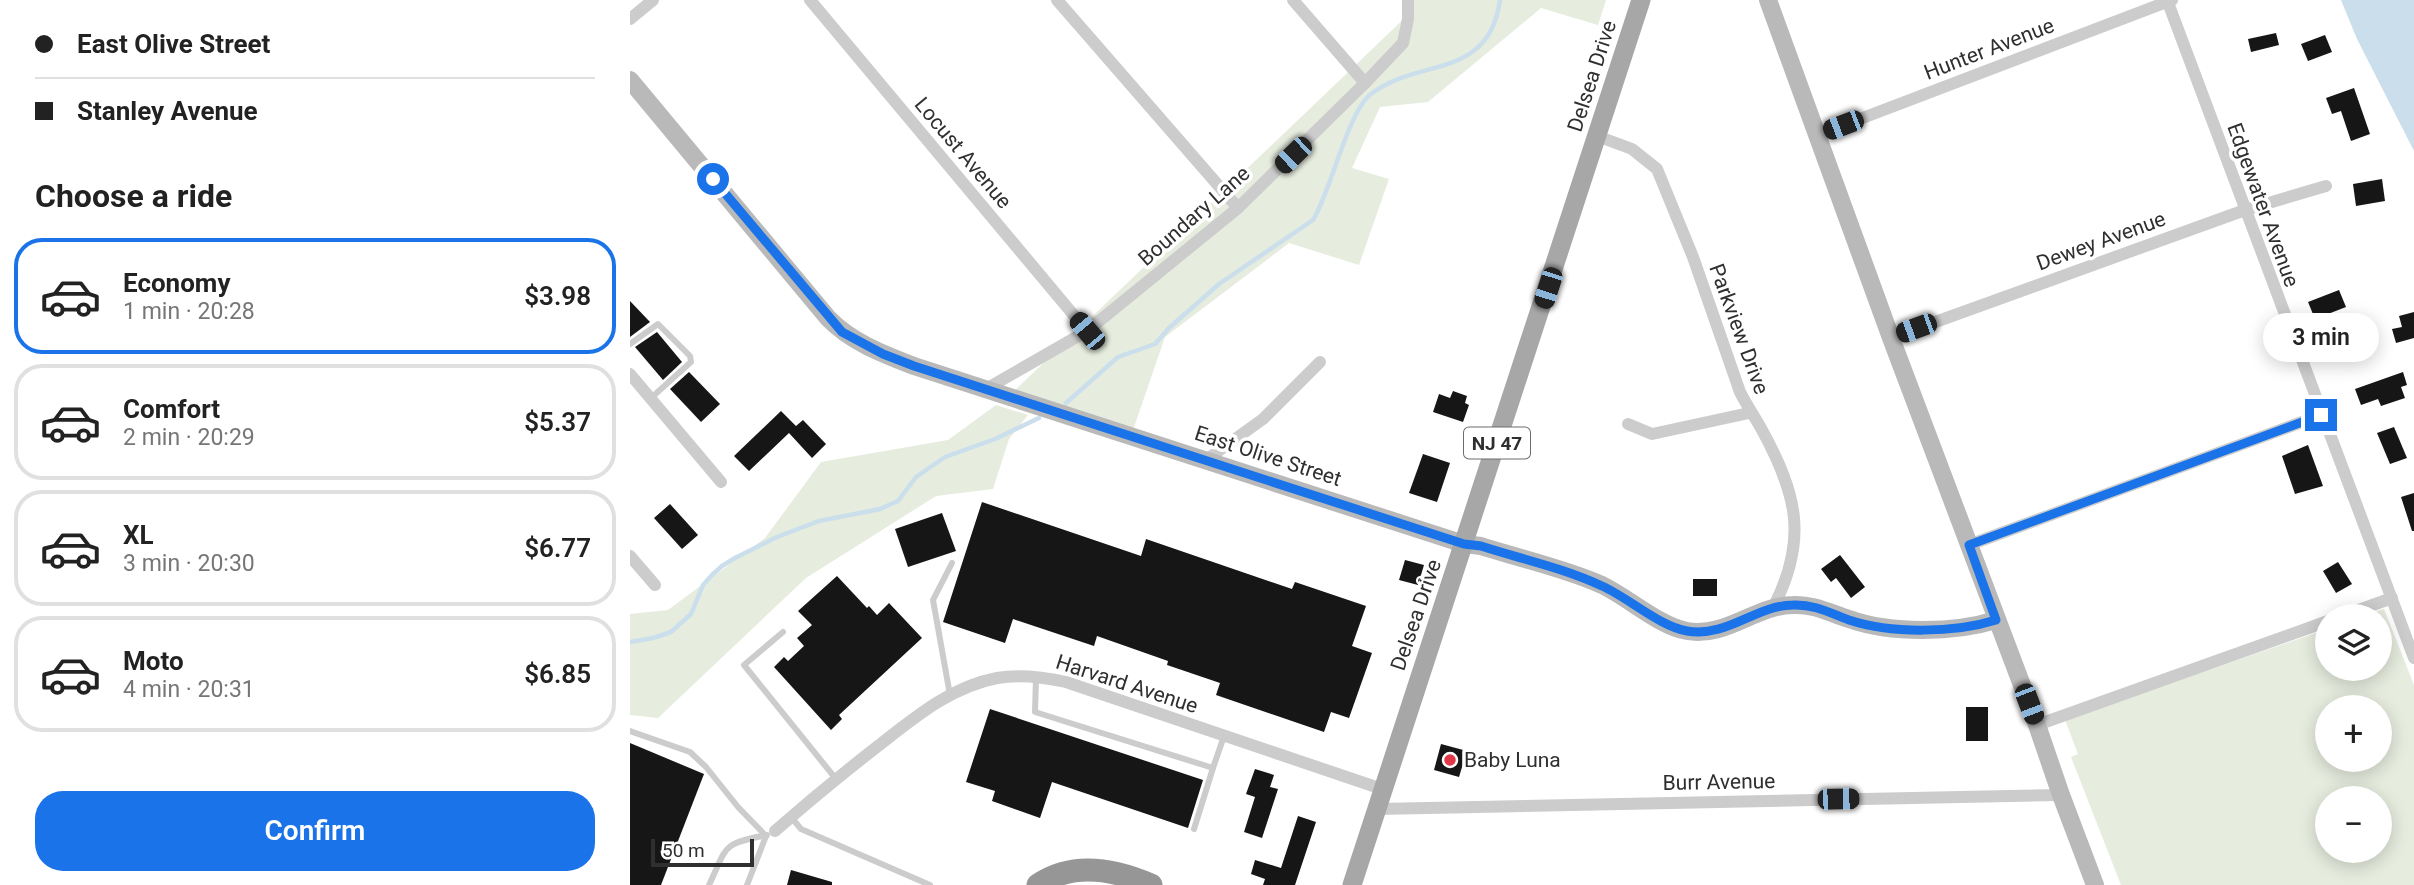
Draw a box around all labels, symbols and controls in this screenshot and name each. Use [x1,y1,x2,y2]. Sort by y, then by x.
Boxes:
street label: Hunter Avenue [1921,13,2057,85]
street label: Delsea Drive [1563,17,1621,135]
text: East Olive Street [77,29,270,59]
street label: Locust Avenue [910,93,1016,213]
text: Stanley Avenue [77,96,258,126]
car [1820,108,1867,142]
street label: Edgewater Avenue [2222,120,2304,290]
car [1271,133,1316,177]
street label: Boundary Lane [1134,161,1254,271]
route start [697,163,729,195]
text: Choose a ride [35,177,232,215]
street label: Dewey Avenue [2033,207,2169,275]
street label: Parkview Drive [1704,261,1774,397]
icon: car [39,265,102,328]
car [1532,265,1565,311]
text: Economy [123,268,230,298]
text: $3.98 [524,281,591,311]
text: 1 min · 20:28 [123,298,255,325]
car [1066,308,1109,354]
car [1893,311,1940,345]
callout: 3 min [2263,314,2379,362]
text: 3 min [2292,324,2350,351]
icon: car [39,391,102,454]
text: Comfort [123,394,220,424]
route end [2305,399,2337,431]
text: $5.37 [524,407,591,437]
street label: East Olive Street [1192,421,1344,491]
text: 2 min · 20:29 [123,424,255,451]
road number: NJ 47 [1464,428,1530,458]
icon: car [39,517,102,580]
text: XL [123,520,154,550]
text: $6.77 [524,533,591,563]
text: 3 min · 20:30 [123,550,255,577]
street label: Delsea Drive [1386,556,1446,674]
map controls [2315,604,2392,863]
button: layers [2315,604,2392,681]
icon: car [39,643,102,706]
text: Moto [123,646,184,676]
street label: Harvard Avenue [1053,650,1201,718]
text: $6.85 [524,659,591,689]
text: 4 min · 20:31 [123,676,255,703]
car [2012,681,2047,727]
button: + [2315,695,2392,772]
place label: Baby Luna [1464,748,1561,772]
marker: Baby Luna [1442,752,1458,768]
street label: Burr Avenue [1662,769,1776,795]
button: − [2315,786,2392,863]
car [1817,788,1860,810]
button: Confirm [35,791,595,871]
scale bar [651,836,754,868]
text: 50 m [662,839,705,862]

